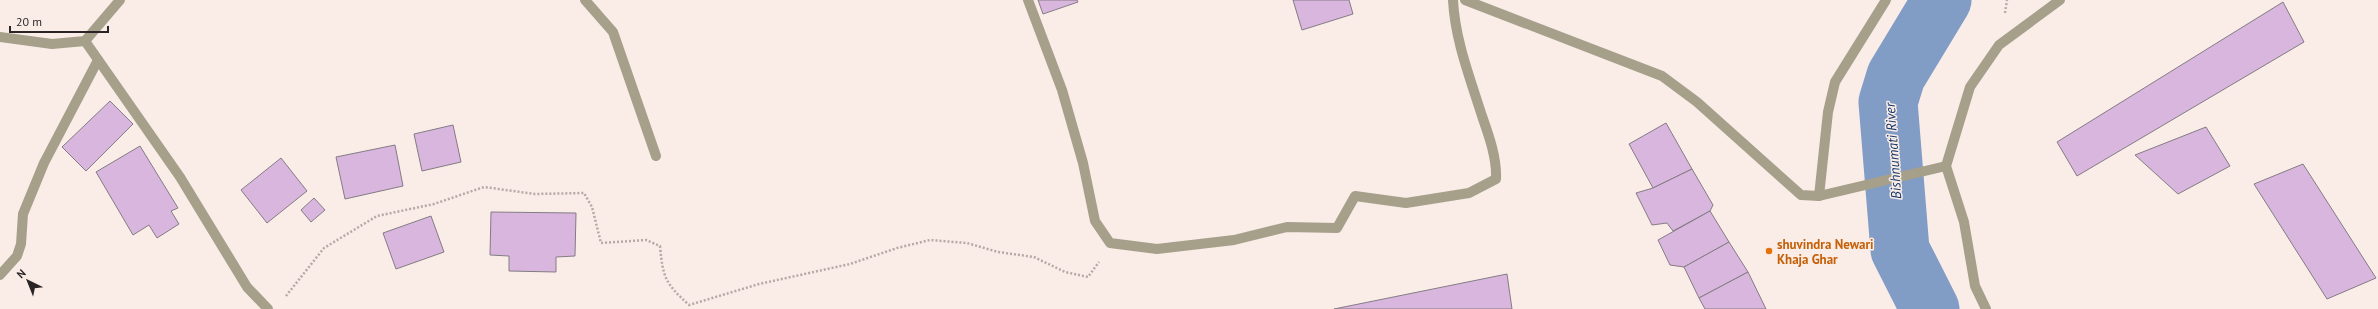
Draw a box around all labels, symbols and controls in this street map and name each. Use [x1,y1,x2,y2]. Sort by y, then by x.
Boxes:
scale bar [10,8,108,34]
text: 20 m [16,14,42,29]
water label: Bishnumati River [1881,101,1905,200]
place label: shuvindra Newari Khaja Ghar [1777,236,1874,268]
marker: shuvindra Newari Khaja Ghar [1764,246,1774,256]
north arrow [8,261,48,301]
text: N [14,266,29,281]

